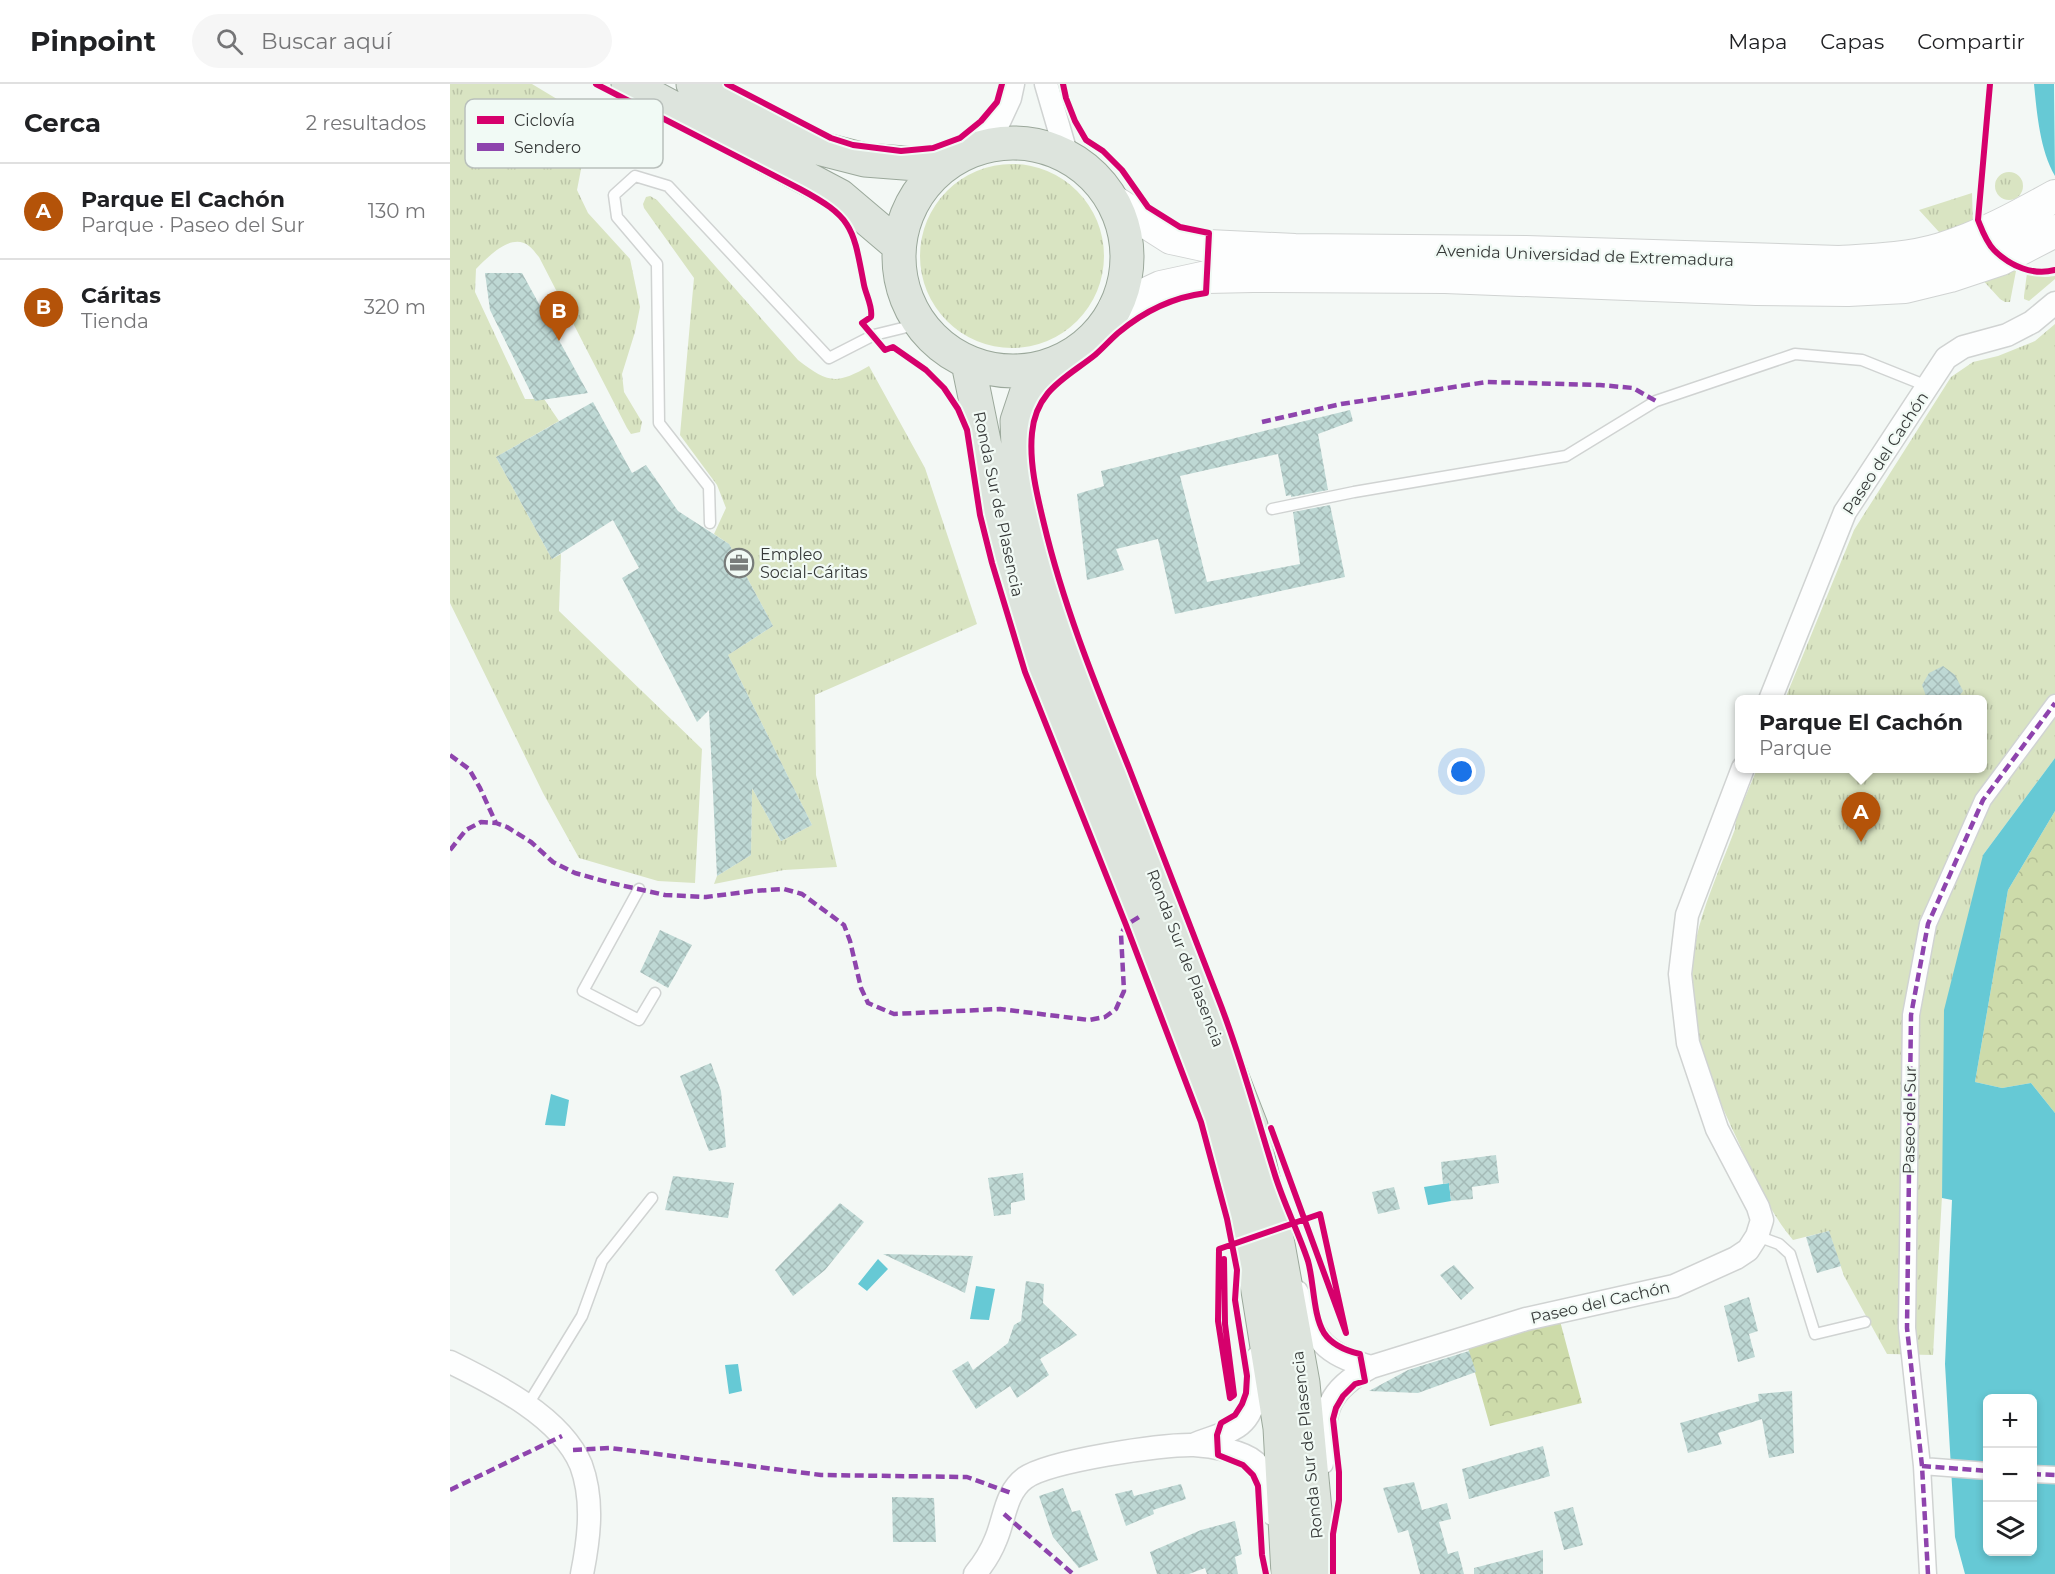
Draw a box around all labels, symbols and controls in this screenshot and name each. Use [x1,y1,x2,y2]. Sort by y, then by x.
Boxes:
search box [192,14,612,68]
text: Pinpoint [30,24,156,58]
icon: search [213,25,246,58]
text: Buscar aquí [261,28,392,55]
text: Mapa [1728,29,1787,54]
text: Capas [1820,29,1884,54]
text: Compartir [1917,29,2025,54]
legend [465,99,663,168]
text: Cerca [24,107,101,139]
text: 2 resultados [306,111,426,135]
text: Ciclovía [514,111,575,130]
text: Sendero [514,138,581,157]
text: Parque El Cachón [81,186,285,213]
text: A [36,199,51,223]
text: 130 m [368,199,426,223]
text: Parque · Paseo del Sur [81,213,305,237]
street label: Avenida Universidad de Extremadura [1436,241,1734,270]
text: Cáritas [81,282,161,309]
pin: B [540,292,578,341]
text: B [36,295,51,319]
text: 320 m [364,295,426,319]
text: Tienda [81,309,149,333]
street label: Paseo del Cachón [1839,388,1932,518]
street label: Ronda Sur de Plasencia [970,410,1027,598]
place label: Empleo Social-Cáritas [760,545,868,582]
office icon: Empleo Social-Cáritas [723,547,755,579]
popup [1735,695,1987,773]
text: Parque El Cachón [1759,709,1963,736]
text: Parque [1759,736,1832,760]
your location [1447,757,1476,786]
pin: A [1842,792,1880,842]
street label: Ronda Sur de Plasencia [1143,867,1228,1050]
street label: Paseo del Sur [1899,1066,1920,1174]
street label: Paseo del Cachón [1528,1277,1672,1328]
street label: Ronda Sur de Plasencia [1288,1350,1327,1540]
map controls [1983,1394,2037,1556]
button: + [1983,1394,2037,1448]
button: − [1983,1448,2037,1502]
button: layers [1983,1502,2037,1556]

